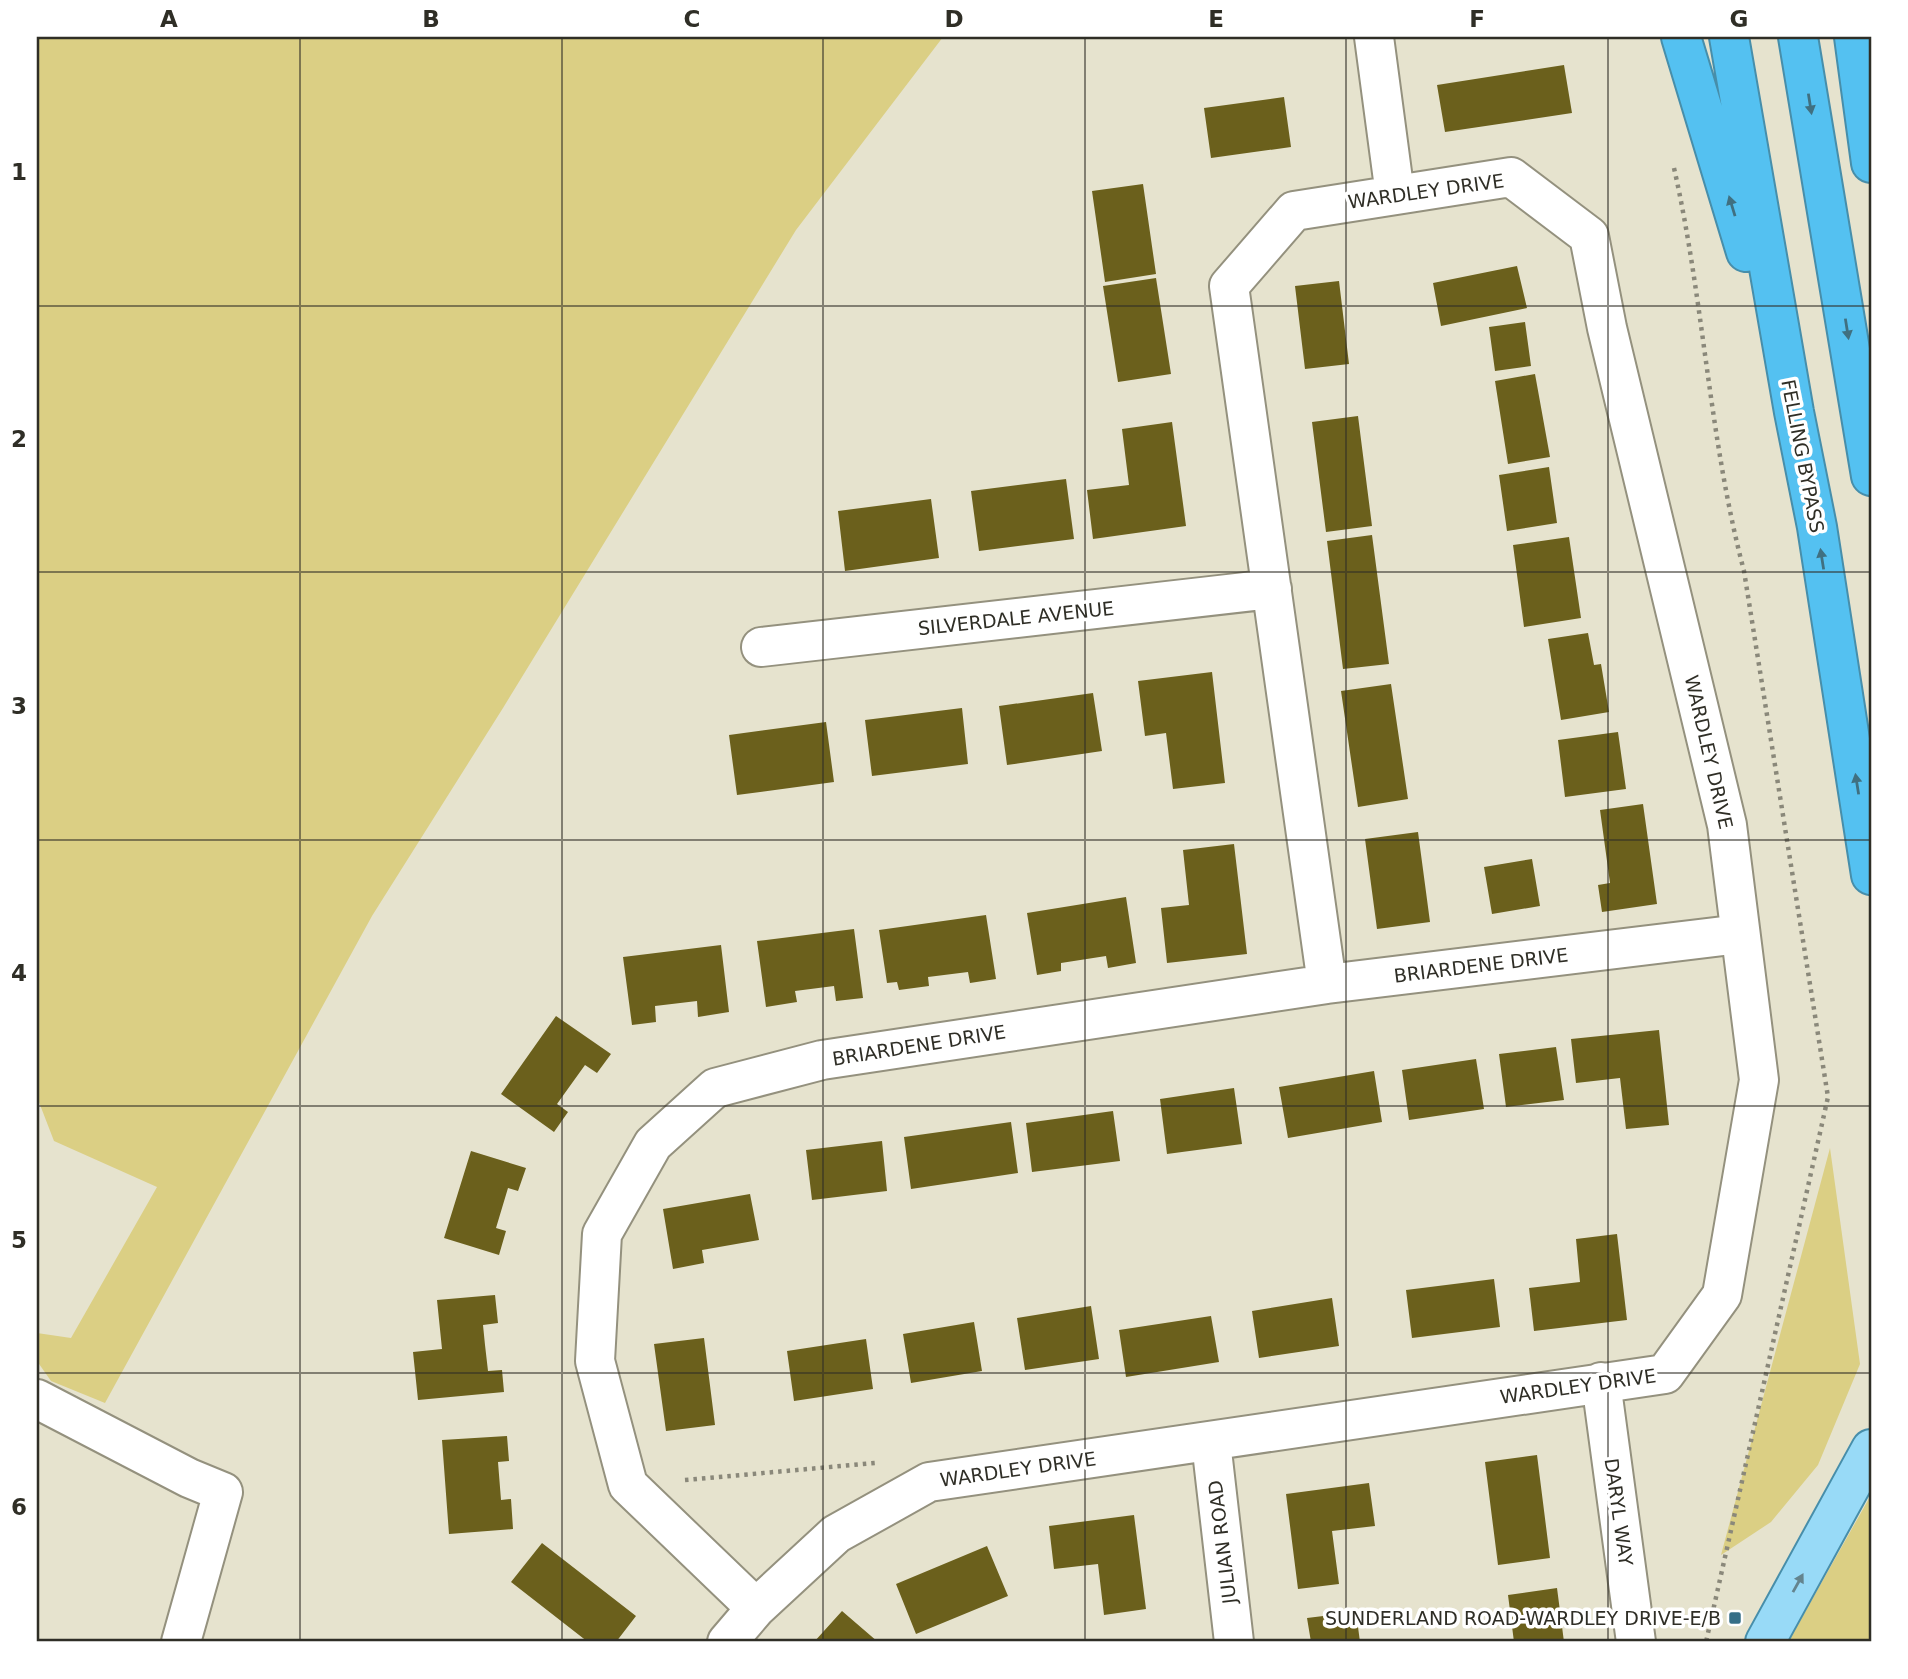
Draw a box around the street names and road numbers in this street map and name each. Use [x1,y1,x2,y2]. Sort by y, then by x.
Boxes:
street label: WARDLEY DRIVE [1347,169,1505,213]
street label: FELLING BYPASS [1777,378,1829,534]
street label: SILVERDALE AVENUE [917,597,1115,639]
street label: WARDLEY DRIVE [1681,673,1737,831]
street label: BRIARDENE DRIVE [1393,943,1569,987]
street label: BRIARDENE DRIVE [831,1020,1007,1070]
street label: WARDLEY DRIVE [1499,1364,1657,1408]
street label: WARDLEY DRIVE [939,1447,1097,1491]
street label: DARYL WAY [1601,1457,1637,1568]
street label: JULIAN ROAD [1204,1479,1241,1606]

